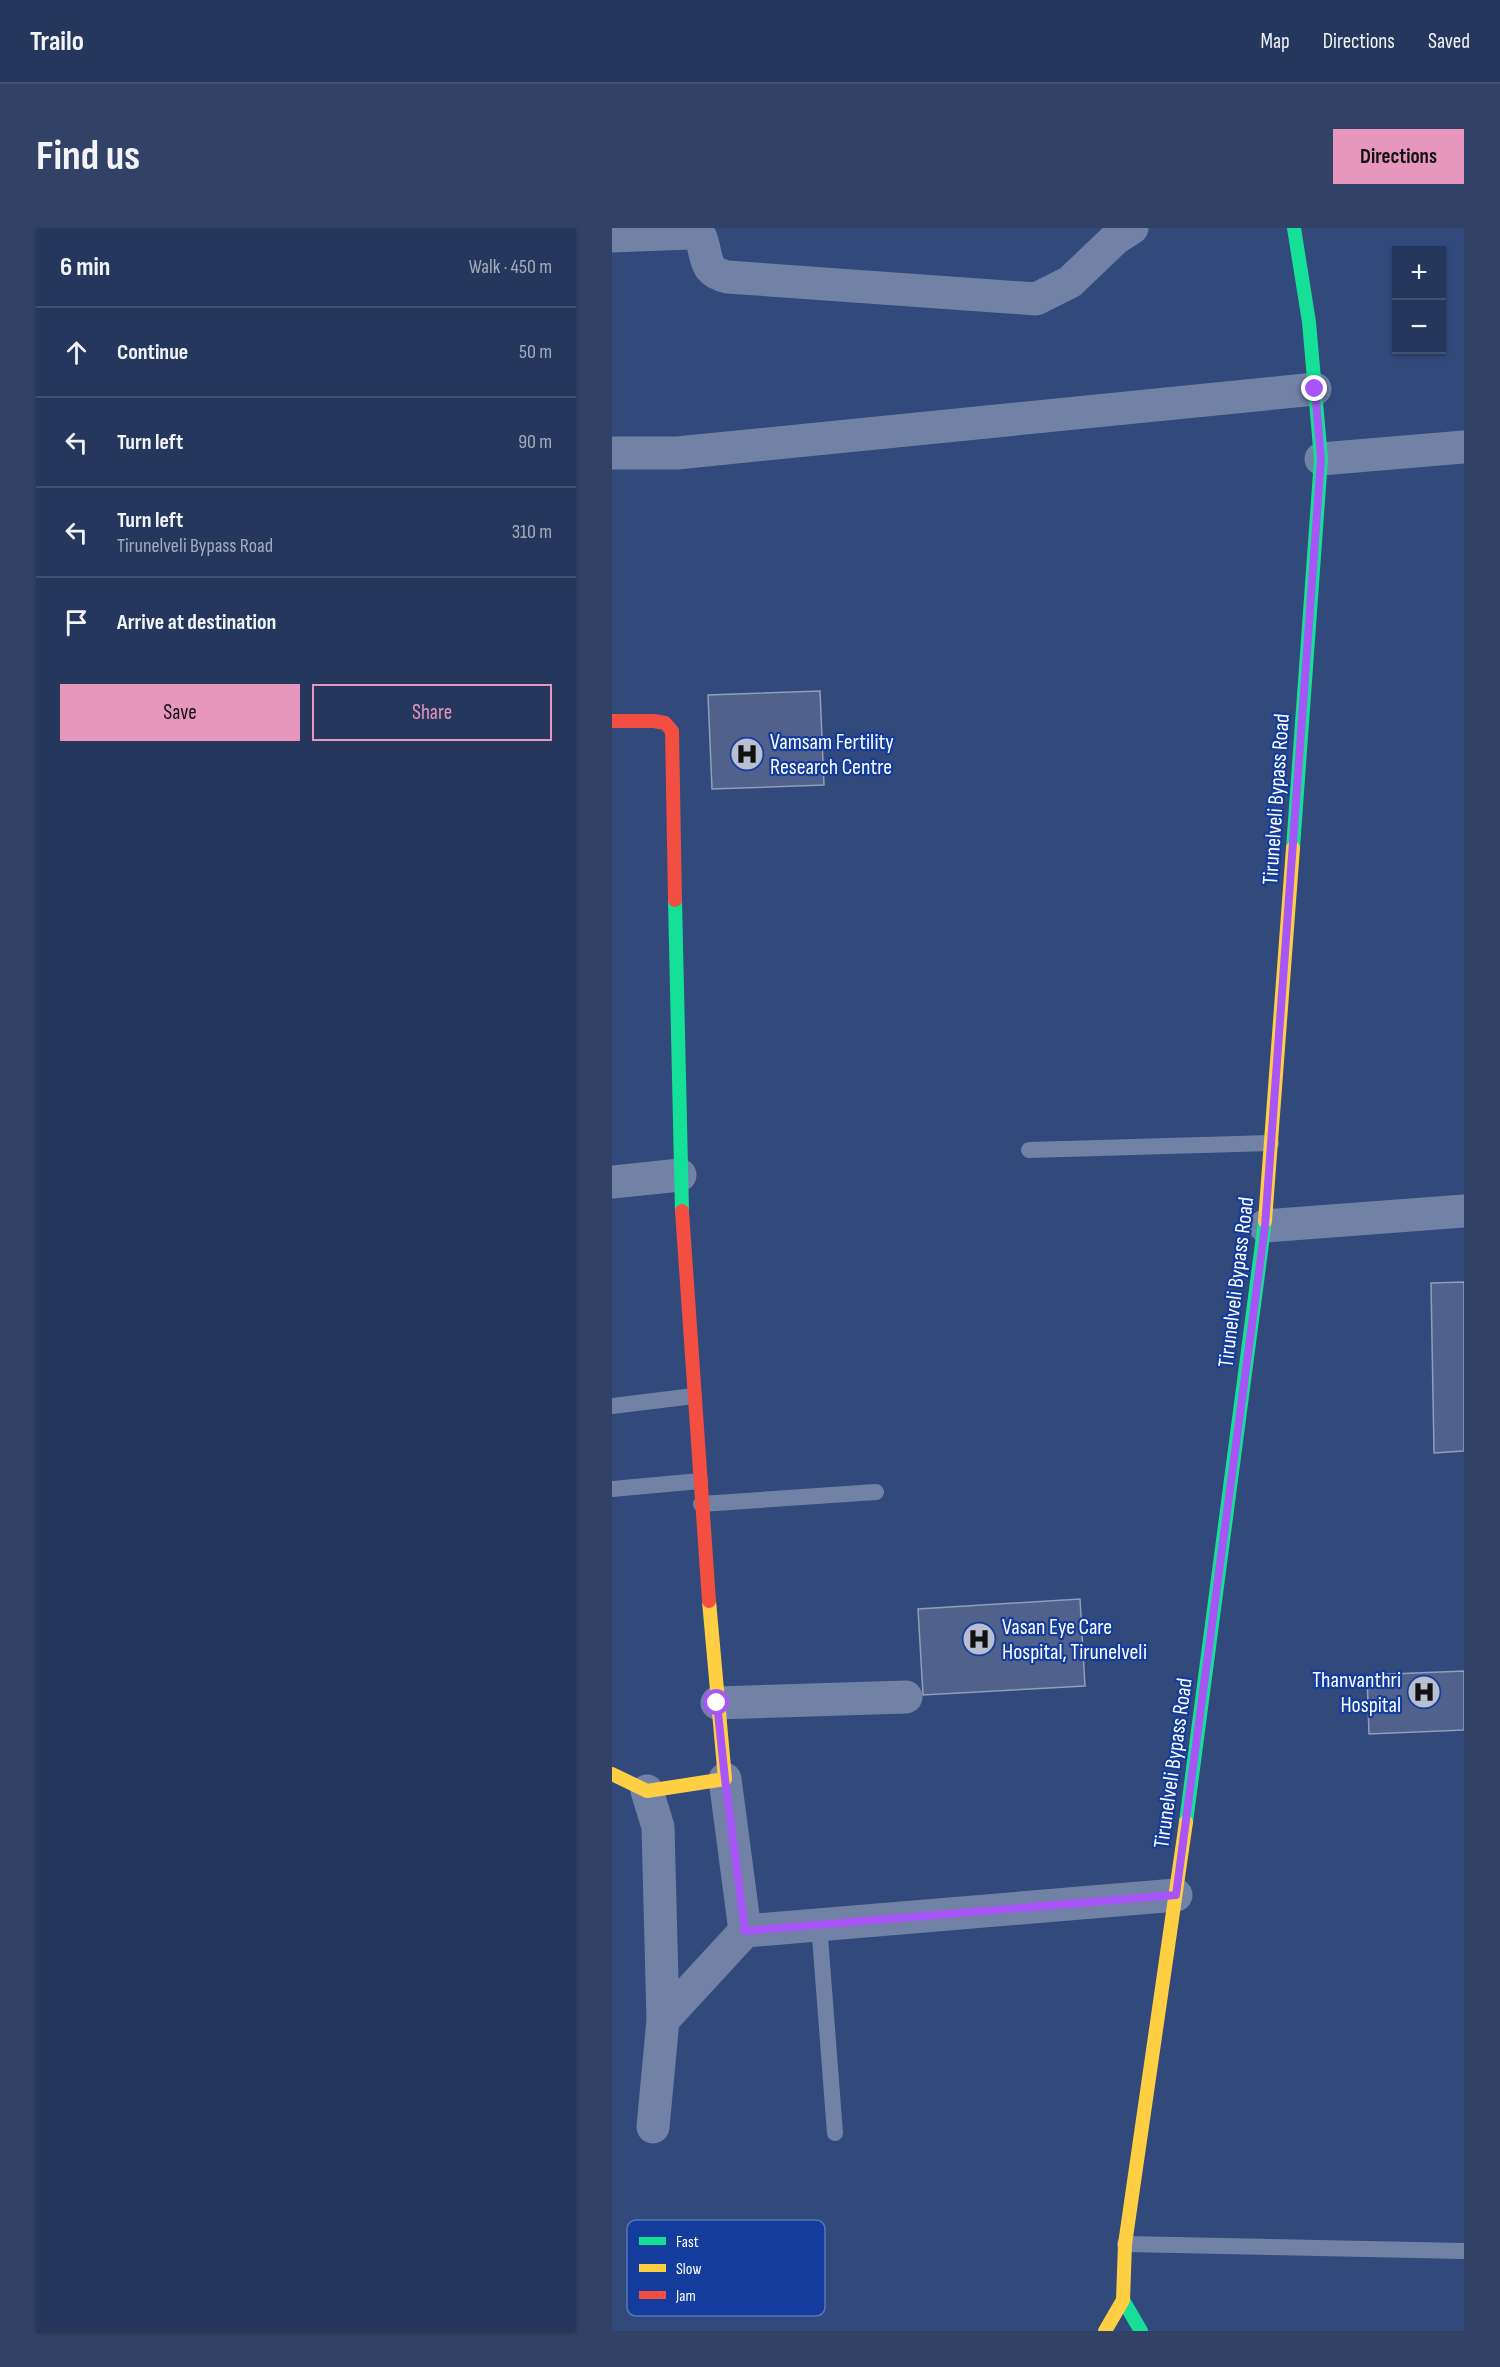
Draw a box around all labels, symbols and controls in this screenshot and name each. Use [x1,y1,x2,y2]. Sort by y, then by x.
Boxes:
text: Trailo [30,25,84,58]
text: Map [1260,29,1290,54]
text: Directions [1323,29,1395,54]
text: Saved [1428,29,1470,54]
button: Directions [1333,129,1464,184]
text: Find us [36,131,140,182]
map controls [1392,246,1446,354]
button: + [1392,246,1446,300]
text: 6 min [60,252,110,283]
text: Walk · 450 m [469,255,552,279]
button: − [1392,300,1446,354]
icon: ahead [60,336,93,369]
text: Continue [117,339,188,366]
text: 50 m [519,340,552,364]
route end [1301,375,1327,401]
icon: left [60,426,93,459]
text: Turn left [117,429,183,456]
text: 90 m [518,430,552,454]
text: Turn left [117,507,183,534]
icon: left [60,516,93,549]
text: 310 m [512,520,552,544]
text: Tirunelveli Bypass Road [117,534,273,558]
icon: arrive [60,606,93,639]
text: Arrive at destination [117,609,276,636]
button: Save [60,684,300,741]
button: Share [312,684,552,741]
street label: Tirunelveli Bypass Road [1257,713,1296,886]
place label: Vamsam Fertility Research Centre [770,729,894,781]
hospital icon: Vamsam Fertility Research Centre [729,736,765,772]
street label: Tirunelveli Bypass Road [1213,1195,1260,1369]
place label: Vasan Eye Care Hospital, Tirunelveli [1002,1614,1147,1666]
hospital icon: Vasan Eye Care Hospital, Tirunelveli [961,1621,997,1657]
place label: Thanvanthri Hospital [1312,1667,1401,1719]
hospital icon: Thanvanthri Hospital [1406,1674,1442,1710]
street label: Tirunelveli Bypass Road [1148,1676,1199,1850]
route start [703,1689,729,1715]
legend [627,2220,825,2316]
text: Fast [676,2233,699,2252]
text: Slow [676,2260,701,2279]
text: Jam [675,2287,696,2306]

